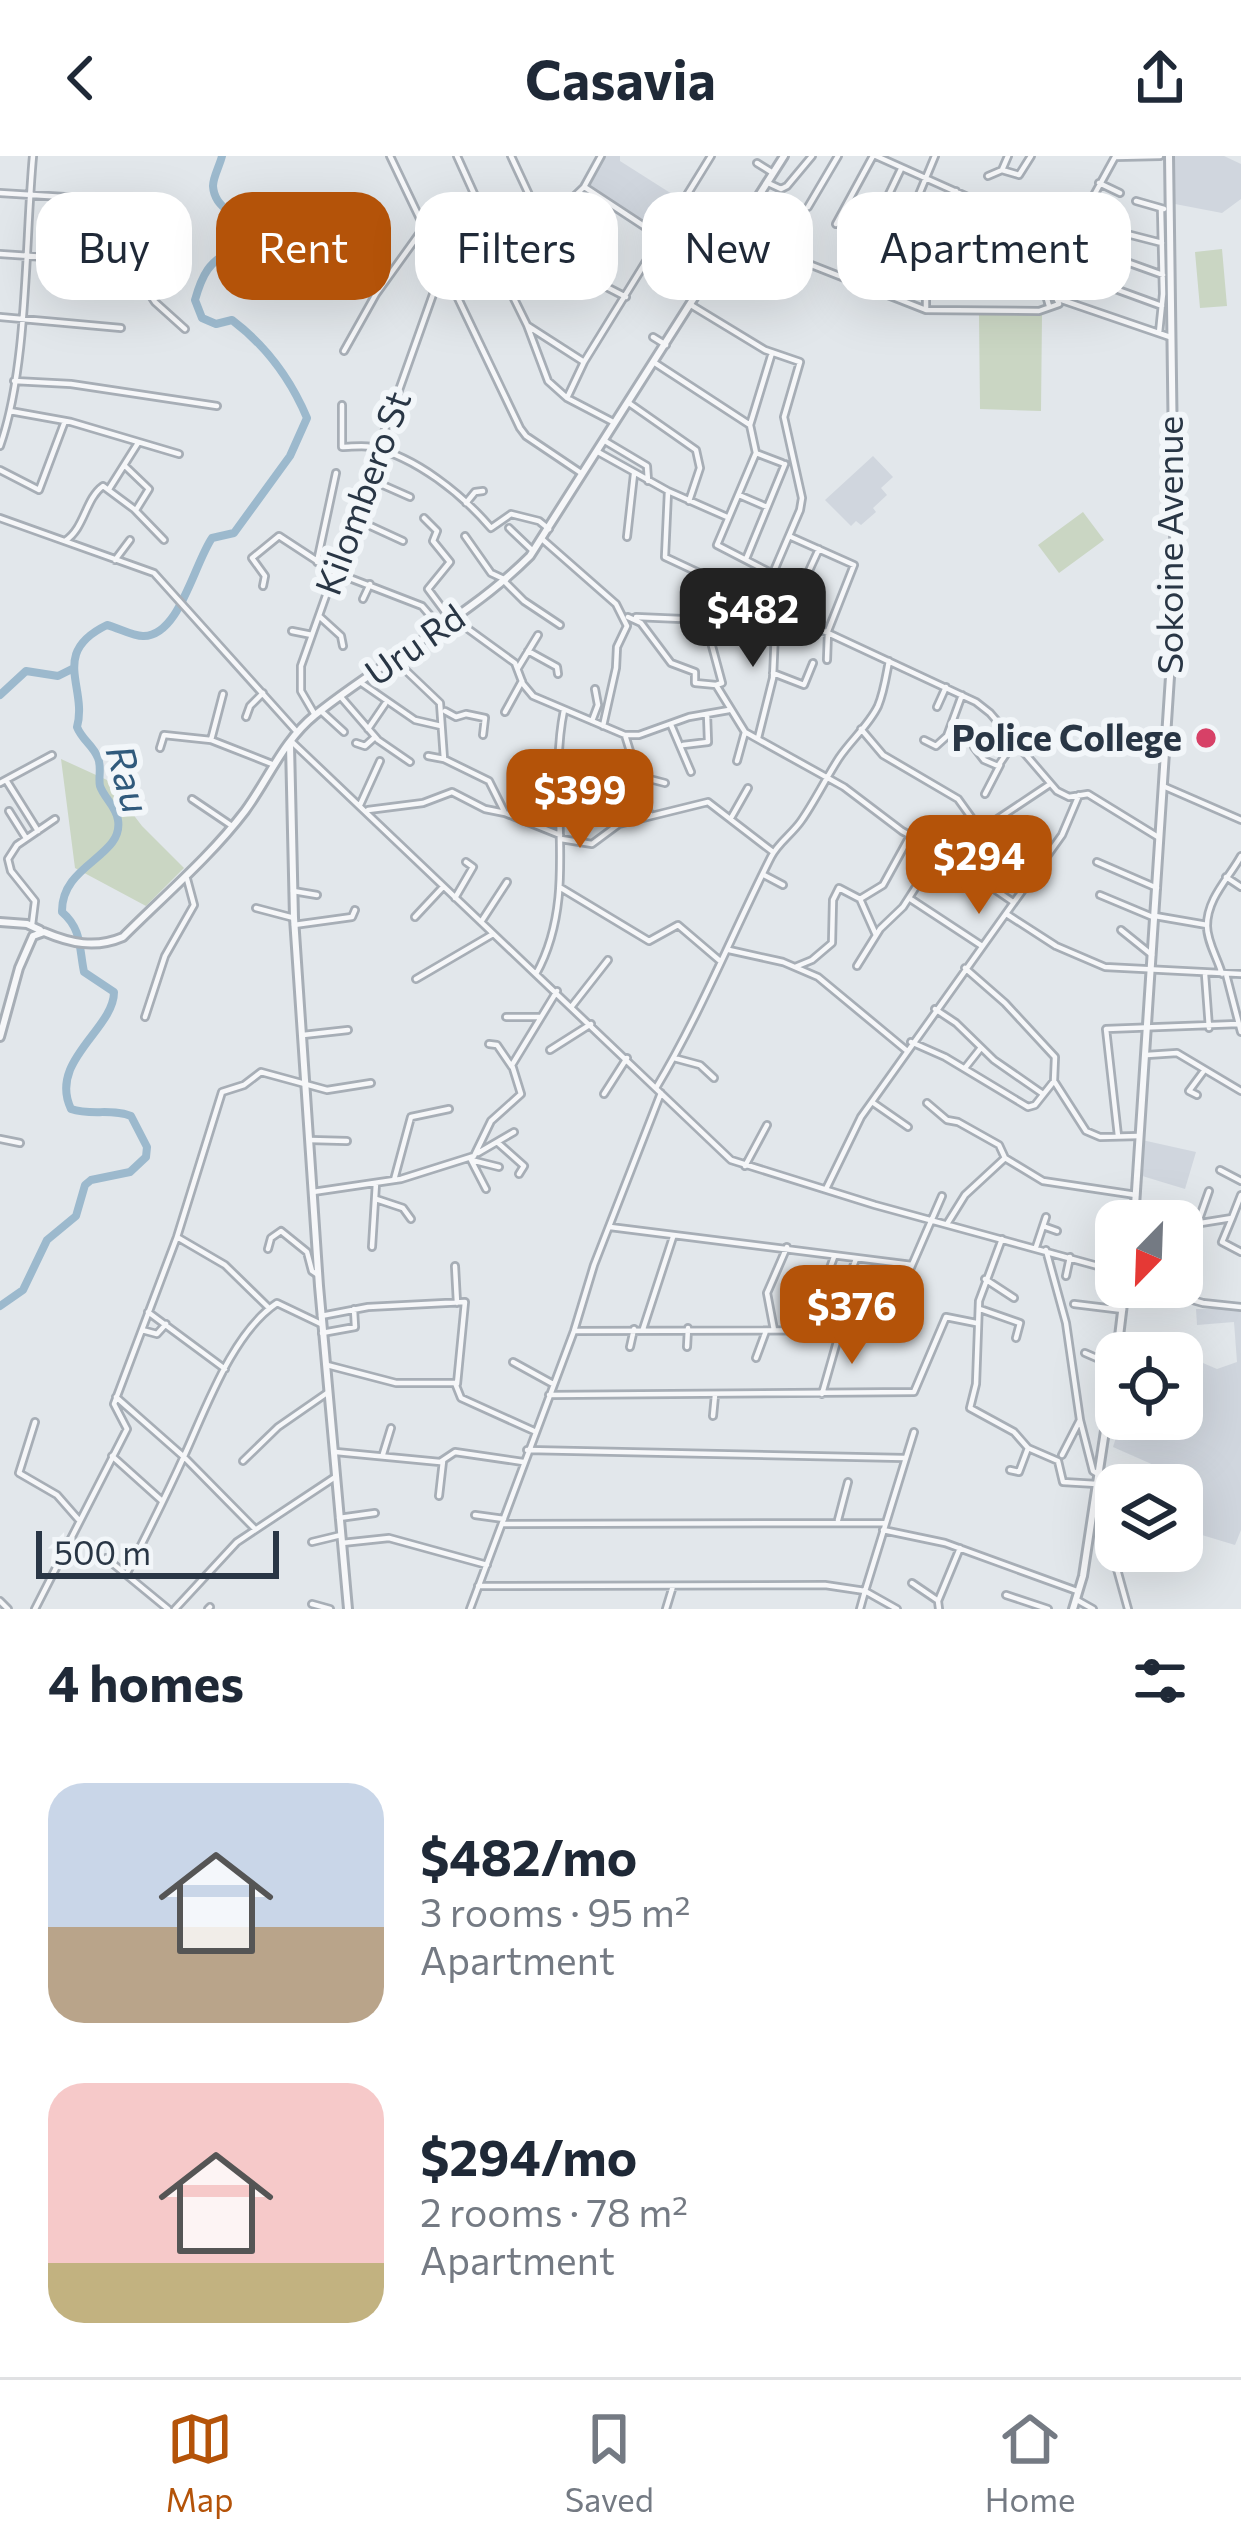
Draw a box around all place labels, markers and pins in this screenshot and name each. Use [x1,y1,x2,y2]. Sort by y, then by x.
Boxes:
pin: $482 [682,568,824,670]
place label: Police College [951,714,1182,758]
marker: Police College [1193,725,1219,751]
pin: $399 [509,749,651,851]
pin: $294 [908,815,1050,917]
pin: $376 [781,1265,923,1367]

